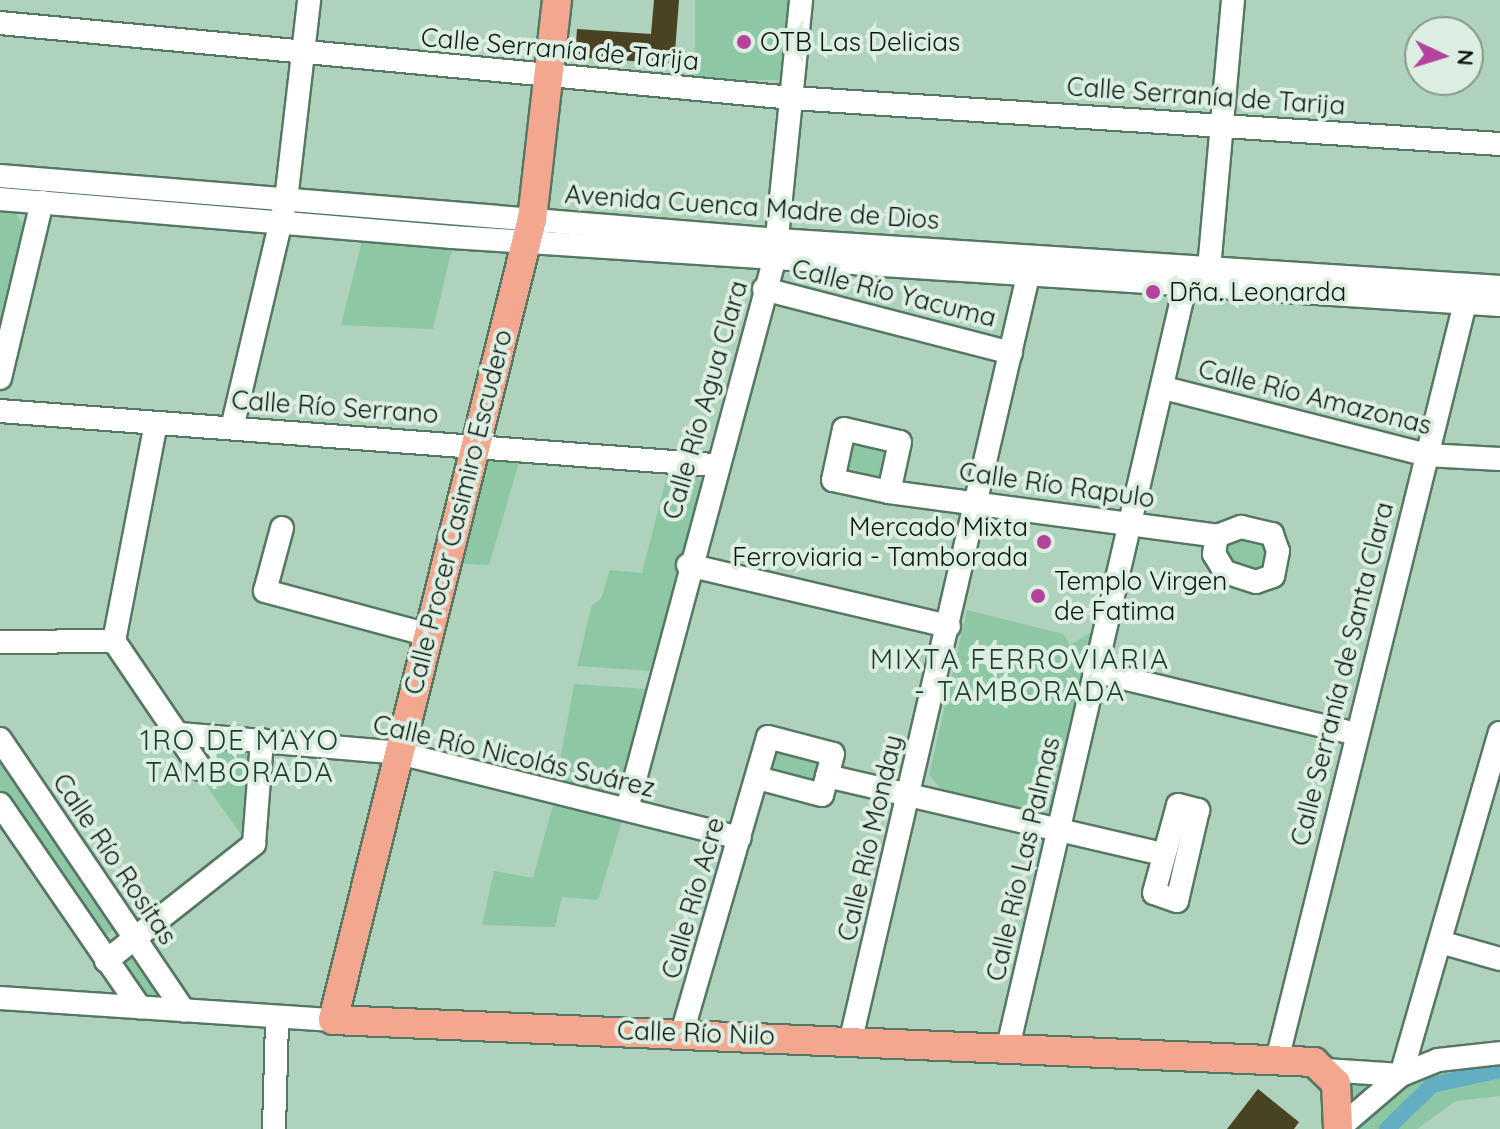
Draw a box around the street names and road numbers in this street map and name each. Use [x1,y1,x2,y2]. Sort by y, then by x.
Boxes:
street label: Calle Serranía de Tarija [420,21,700,77]
street label: Calle Serranía de Tarija [1066,71,1346,121]
street label: Avenida Cuenca Madre de Dios [564,178,940,236]
street label: Calle Río Yacuma [789,253,999,333]
street label: Calle Río Agua Clara [656,277,754,523]
street label: Calle Procer Casimiro Escudero [398,326,518,698]
street label: Calle Río Amazonas [1195,353,1435,441]
street label: Calle Río Serrano [230,384,440,430]
street label: Calle Río Rapulo [957,456,1157,514]
street label: Calle Serranía de Santa Clara [1284,499,1400,849]
street label: Calle Río Nicolás Suárez [370,708,658,804]
street label: Calle Río Monday [831,732,909,944]
street label: Calle Río Las Palmas [980,734,1066,984]
street label: Calle Río Rositas [46,768,184,950]
street label: Calle Río Acre [655,814,731,982]
street label: Calle Río Nilo [617,1015,775,1051]

